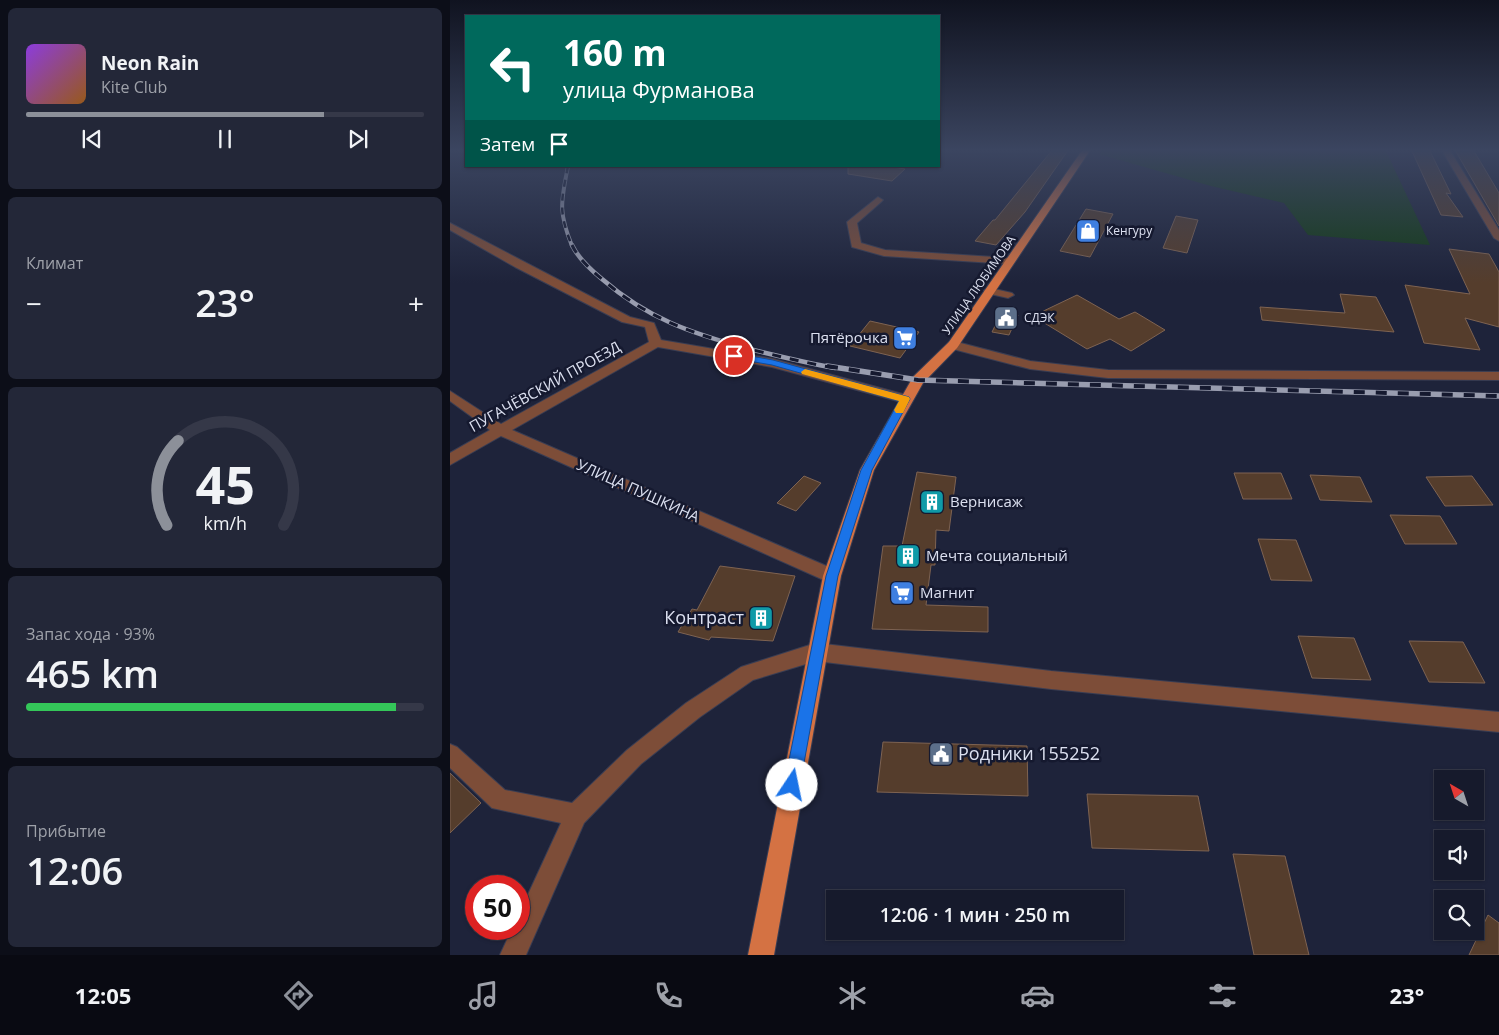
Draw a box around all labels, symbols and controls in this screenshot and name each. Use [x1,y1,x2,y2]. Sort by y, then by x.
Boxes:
text: 160 m [563,29,667,76]
icon: left [480,35,545,100]
text: Neon Rain [101,50,199,76]
text: улица Фурманова [563,74,755,104]
text: Kite Club [101,76,167,98]
icon: previous [78,125,106,153]
icon: pause [211,125,239,153]
icon: next [344,125,372,153]
icon: arrive [545,130,573,158]
text: Затем [480,131,535,157]
shop icon: Кенгуру [1075,218,1101,244]
place label: Кенгуру [1106,222,1153,239]
street label: УЛИЦА ЛЮБИМОВА [938,231,1019,338]
text: Климат [26,252,83,274]
text: 23° [195,276,255,328]
text: − [26,284,42,322]
text: + [408,284,424,322]
public building icon: СДЭК [993,305,1019,331]
place label: СДЭК [1024,309,1055,326]
supermarket icon: Пятёрочка [892,325,918,351]
place label: Пятёрочка [810,327,888,347]
pin [713,335,755,377]
street label: ПУГАЧЁВСКИЙ ПРОЕЗД [465,336,624,436]
icon: arrive [720,342,748,370]
text: 45 [195,448,255,519]
street label: УЛИЦА ПУШКИНА [574,454,703,526]
building icon: Вернисаж [919,489,945,515]
place label: Вернисаж [950,491,1023,511]
text: km/h [203,511,247,535]
building icon: Мечта социальный [895,543,921,569]
place label: Мечта социальный [926,545,1068,565]
supermarket icon: Магнит [889,580,915,606]
place label: Магнит [920,582,974,602]
place label: Контраст [664,605,745,629]
building icon: Контраст [748,605,774,631]
text: Запас хода · 93% [26,623,155,645]
text: 465 km [26,647,159,699]
public building icon: Родники 155252 [928,741,954,767]
place label: Родники 155252 [958,741,1100,765]
position arrow [765,758,817,810]
north arrow [1434,770,1484,820]
map controls [1434,770,1484,940]
text: Прибытие [26,820,106,842]
button: sound [1434,830,1484,880]
text: 12:06 [26,844,123,896]
speed limit sign: 50 [465,875,530,940]
button: search [1434,890,1484,940]
text: 12:06 · 1 мин · 250 m [880,902,1070,928]
icon: directions [281,978,316,1013]
icon: music [466,978,501,1013]
icon: phone [651,978,686,1013]
icon: climate [835,978,870,1013]
icon: car [1020,978,1055,1013]
icon: filters [1205,978,1240,1013]
text: 12:05 [75,980,131,1010]
text: 23° [1389,980,1424,1010]

